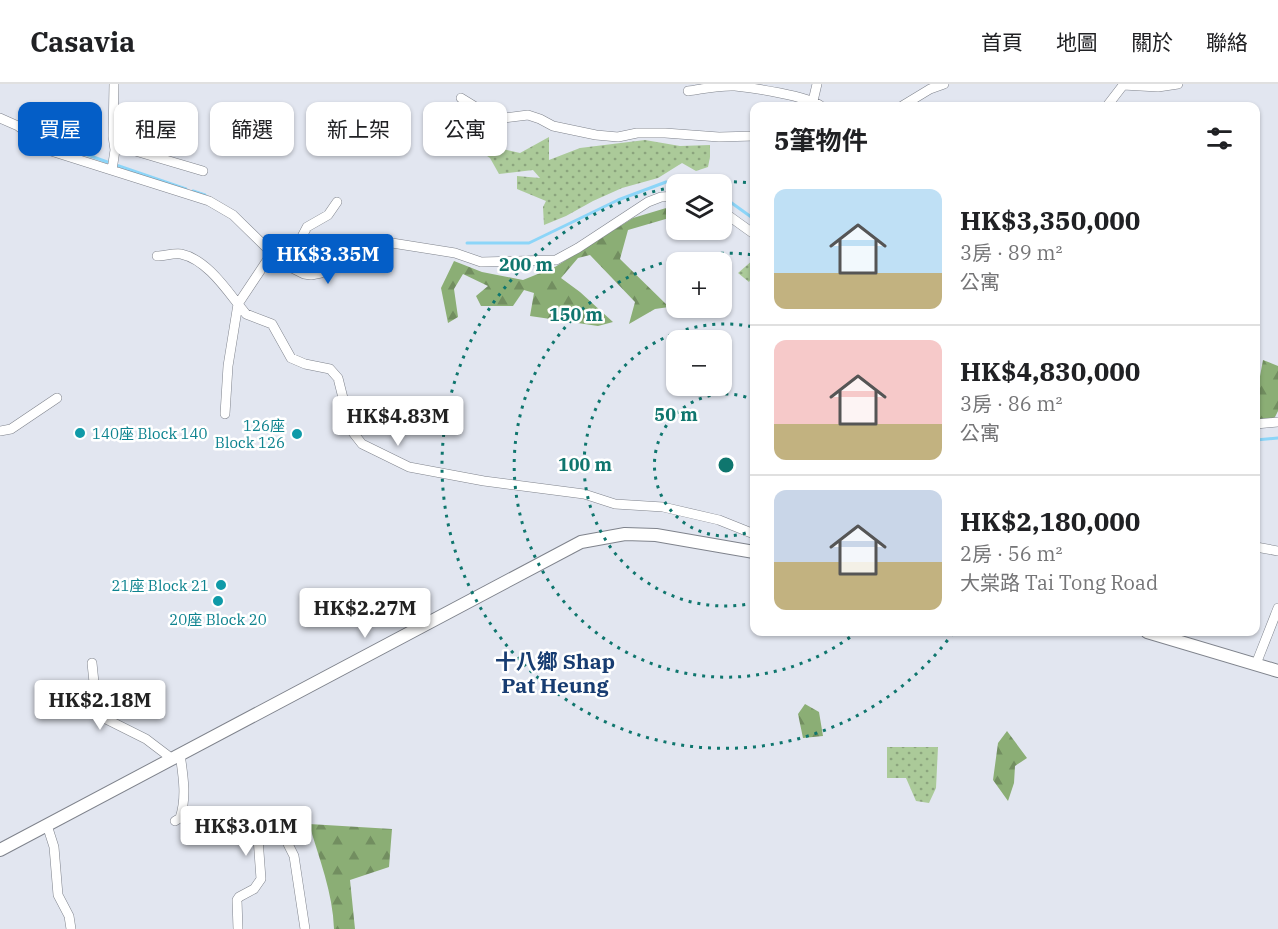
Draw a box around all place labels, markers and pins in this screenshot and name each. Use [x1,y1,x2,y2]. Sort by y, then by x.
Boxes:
pin: HK$3.35M [266,234,390,285]
pin: HK$4.83M [336,396,460,447]
place label: 126座 Block 126 [215,416,285,452]
place label: 140座 Block 140 [92,424,208,443]
marker: 140座 Block 140 [73,426,87,440]
marker: 126座 Block 126 [290,427,304,441]
centre of rings [716,455,736,475]
place label: 21座 Block 21 [111,576,209,595]
marker: 21座 Block 21 [214,578,228,592]
pin: HK$2.27M [303,588,427,639]
marker: 20座 Block 20 [211,594,225,608]
place label: 20座 Block 20 [169,610,267,629]
pin: HK$2.18M [38,680,162,731]
pin: HK$3.01M [184,806,308,857]

